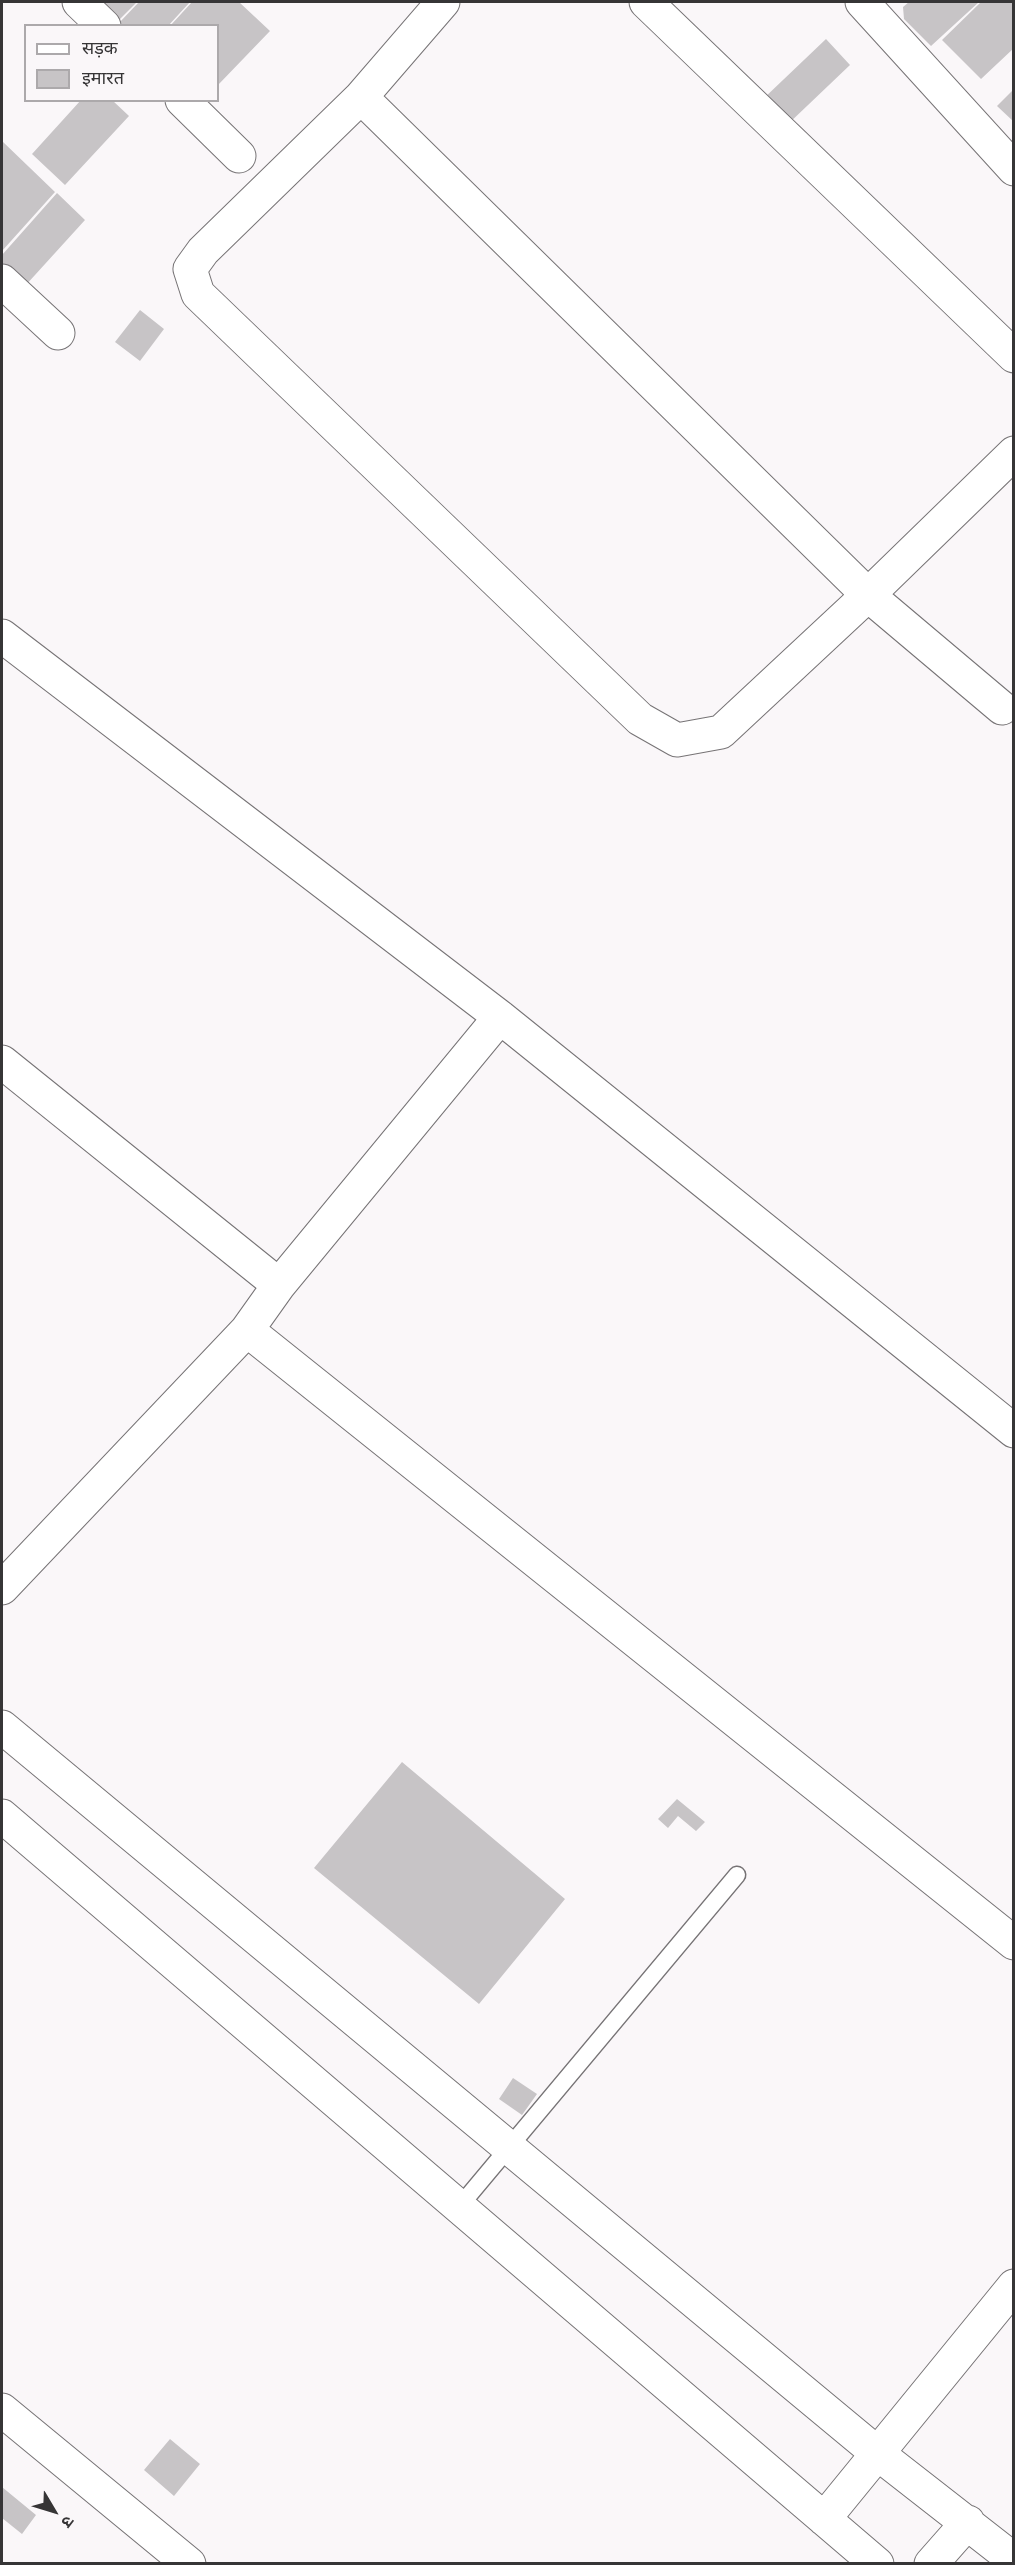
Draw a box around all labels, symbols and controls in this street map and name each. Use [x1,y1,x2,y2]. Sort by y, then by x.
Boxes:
legend [24,24,219,102]
text: सड़क [82,37,118,59]
text: इमारत [82,67,124,89]
north arrow [24,2481,84,2541]
text: उ [57,2512,79,2532]

